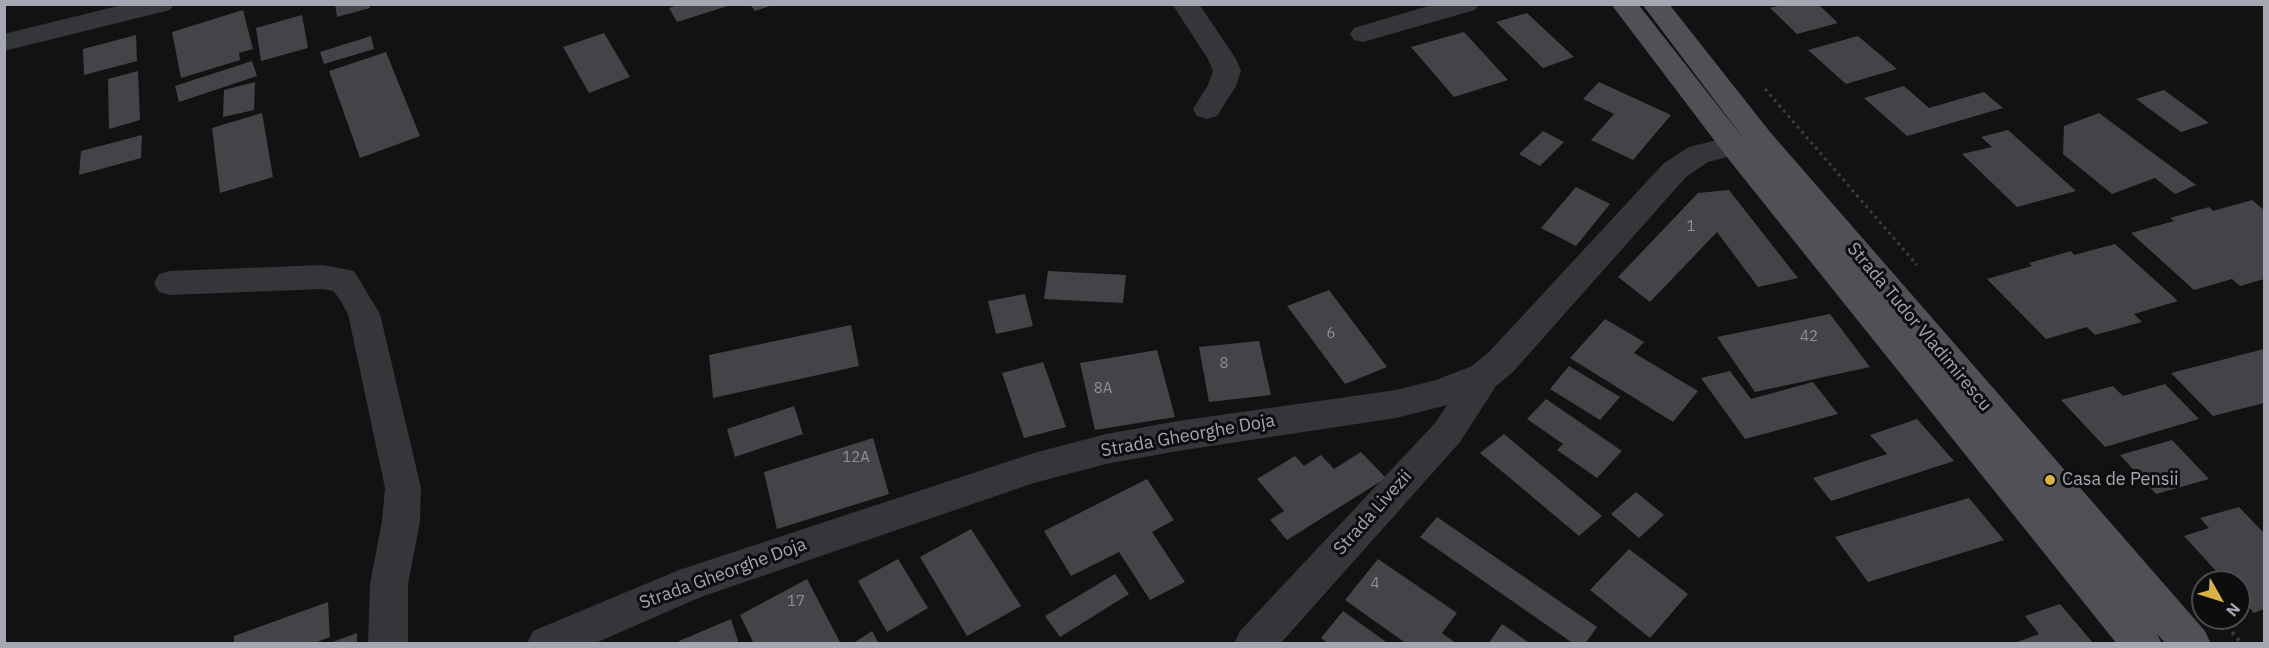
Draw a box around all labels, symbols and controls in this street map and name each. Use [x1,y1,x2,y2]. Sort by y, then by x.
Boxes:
house number: 1 [1687,218,1695,236]
street label: Strada Tudor Vladimirescu [1842,238,1996,416]
house number: 6 [1327,325,1335,343]
house number: 42 [1800,328,1818,346]
house number: 8 [1220,355,1228,373]
house number: 8A [1094,380,1112,398]
street label: Strada Gheorghe Doja [1099,410,1277,462]
house number: 12A [842,449,870,467]
street label: Strada Livezii [1329,466,1417,560]
place label: Casa de Pensii [2062,469,2178,491]
marker: Casa de Pensii [2043,473,2057,487]
street label: Strada Gheorghe Doja [637,534,809,614]
north arrow [2191,570,2251,630]
house number: 4 [1371,575,1379,593]
house number: 17 [787,593,805,611]
text: N [2222,599,2245,621]

